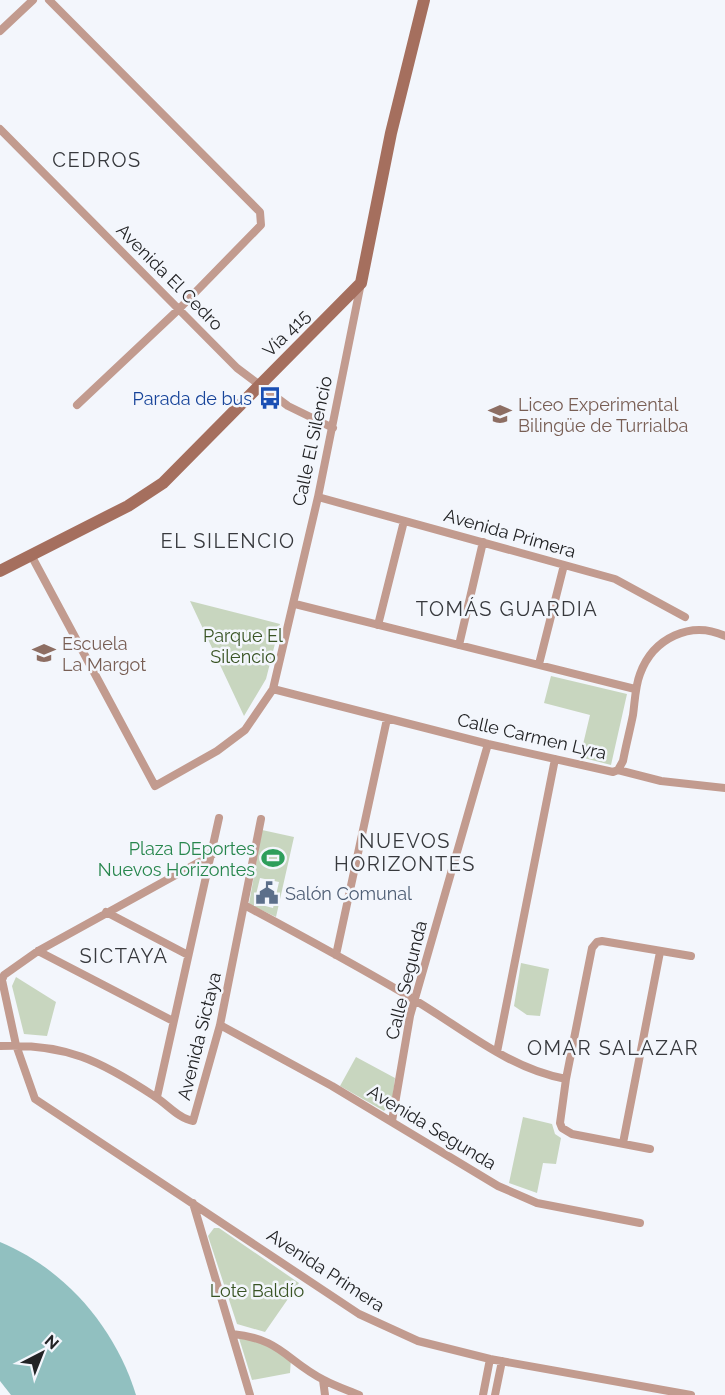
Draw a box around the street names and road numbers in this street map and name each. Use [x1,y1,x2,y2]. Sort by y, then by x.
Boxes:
street label: Avenida El Cedro [112,219,228,335]
street label: Vía 415 [258,305,314,361]
street label: Calle El Silencio [288,374,336,508]
street label: Avenida Primera [442,504,578,562]
street label: Calle Carmen Lyra [455,709,609,763]
street label: Calle Segunda [381,918,431,1042]
street label: Avenida Sictaya [173,970,225,1102]
street label: Avenida Segunda [364,1080,500,1174]
street label: Avenida Primera [263,1224,389,1316]

